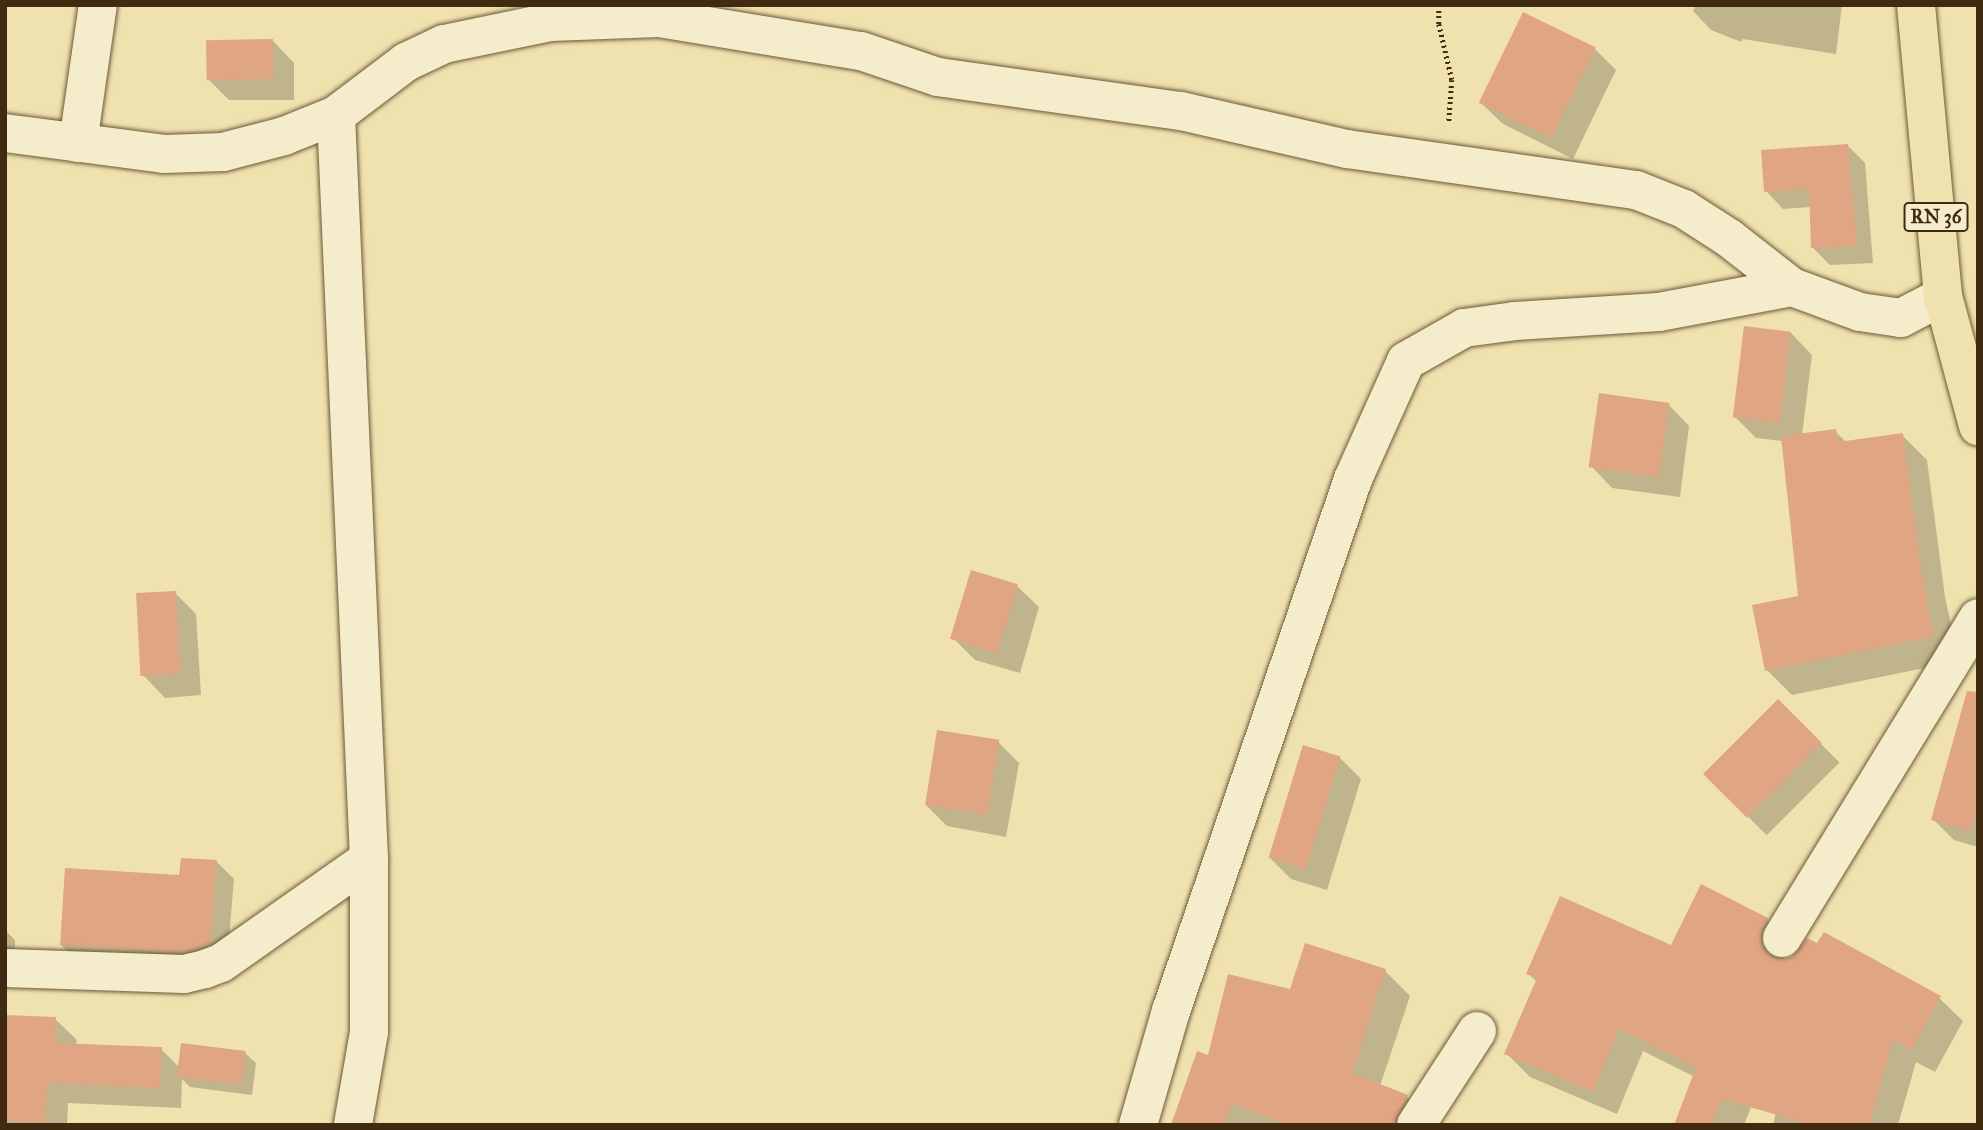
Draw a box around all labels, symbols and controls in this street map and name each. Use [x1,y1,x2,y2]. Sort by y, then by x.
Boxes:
road number: RN 36 [1903,202,1969,232]

